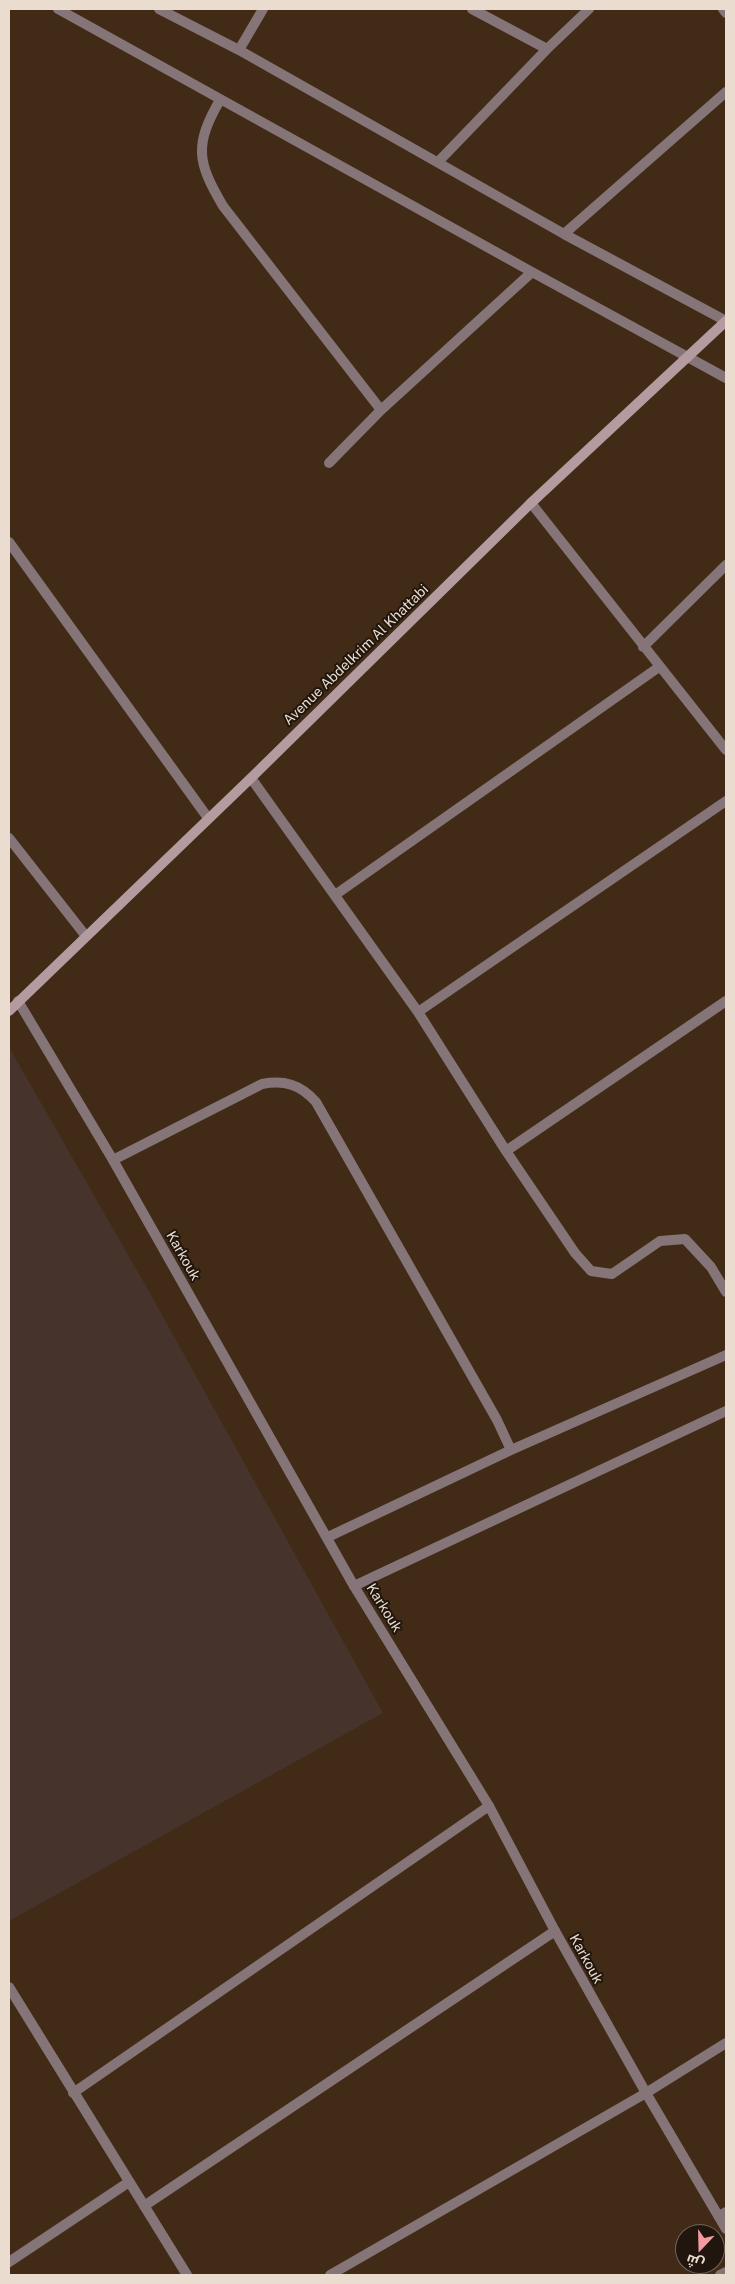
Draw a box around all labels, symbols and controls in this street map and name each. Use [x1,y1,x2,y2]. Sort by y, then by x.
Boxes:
street label: Avenue Abdelkrim Al Khattabi [280,581,432,729]
street label: Karkouk [162,1228,204,1284]
street label: Karkouk [363,1581,405,1635]
street label: Karkouk [566,1931,606,1987]
north arrow [675,2224,725,2274]
text: ش [684,2251,706,2273]

